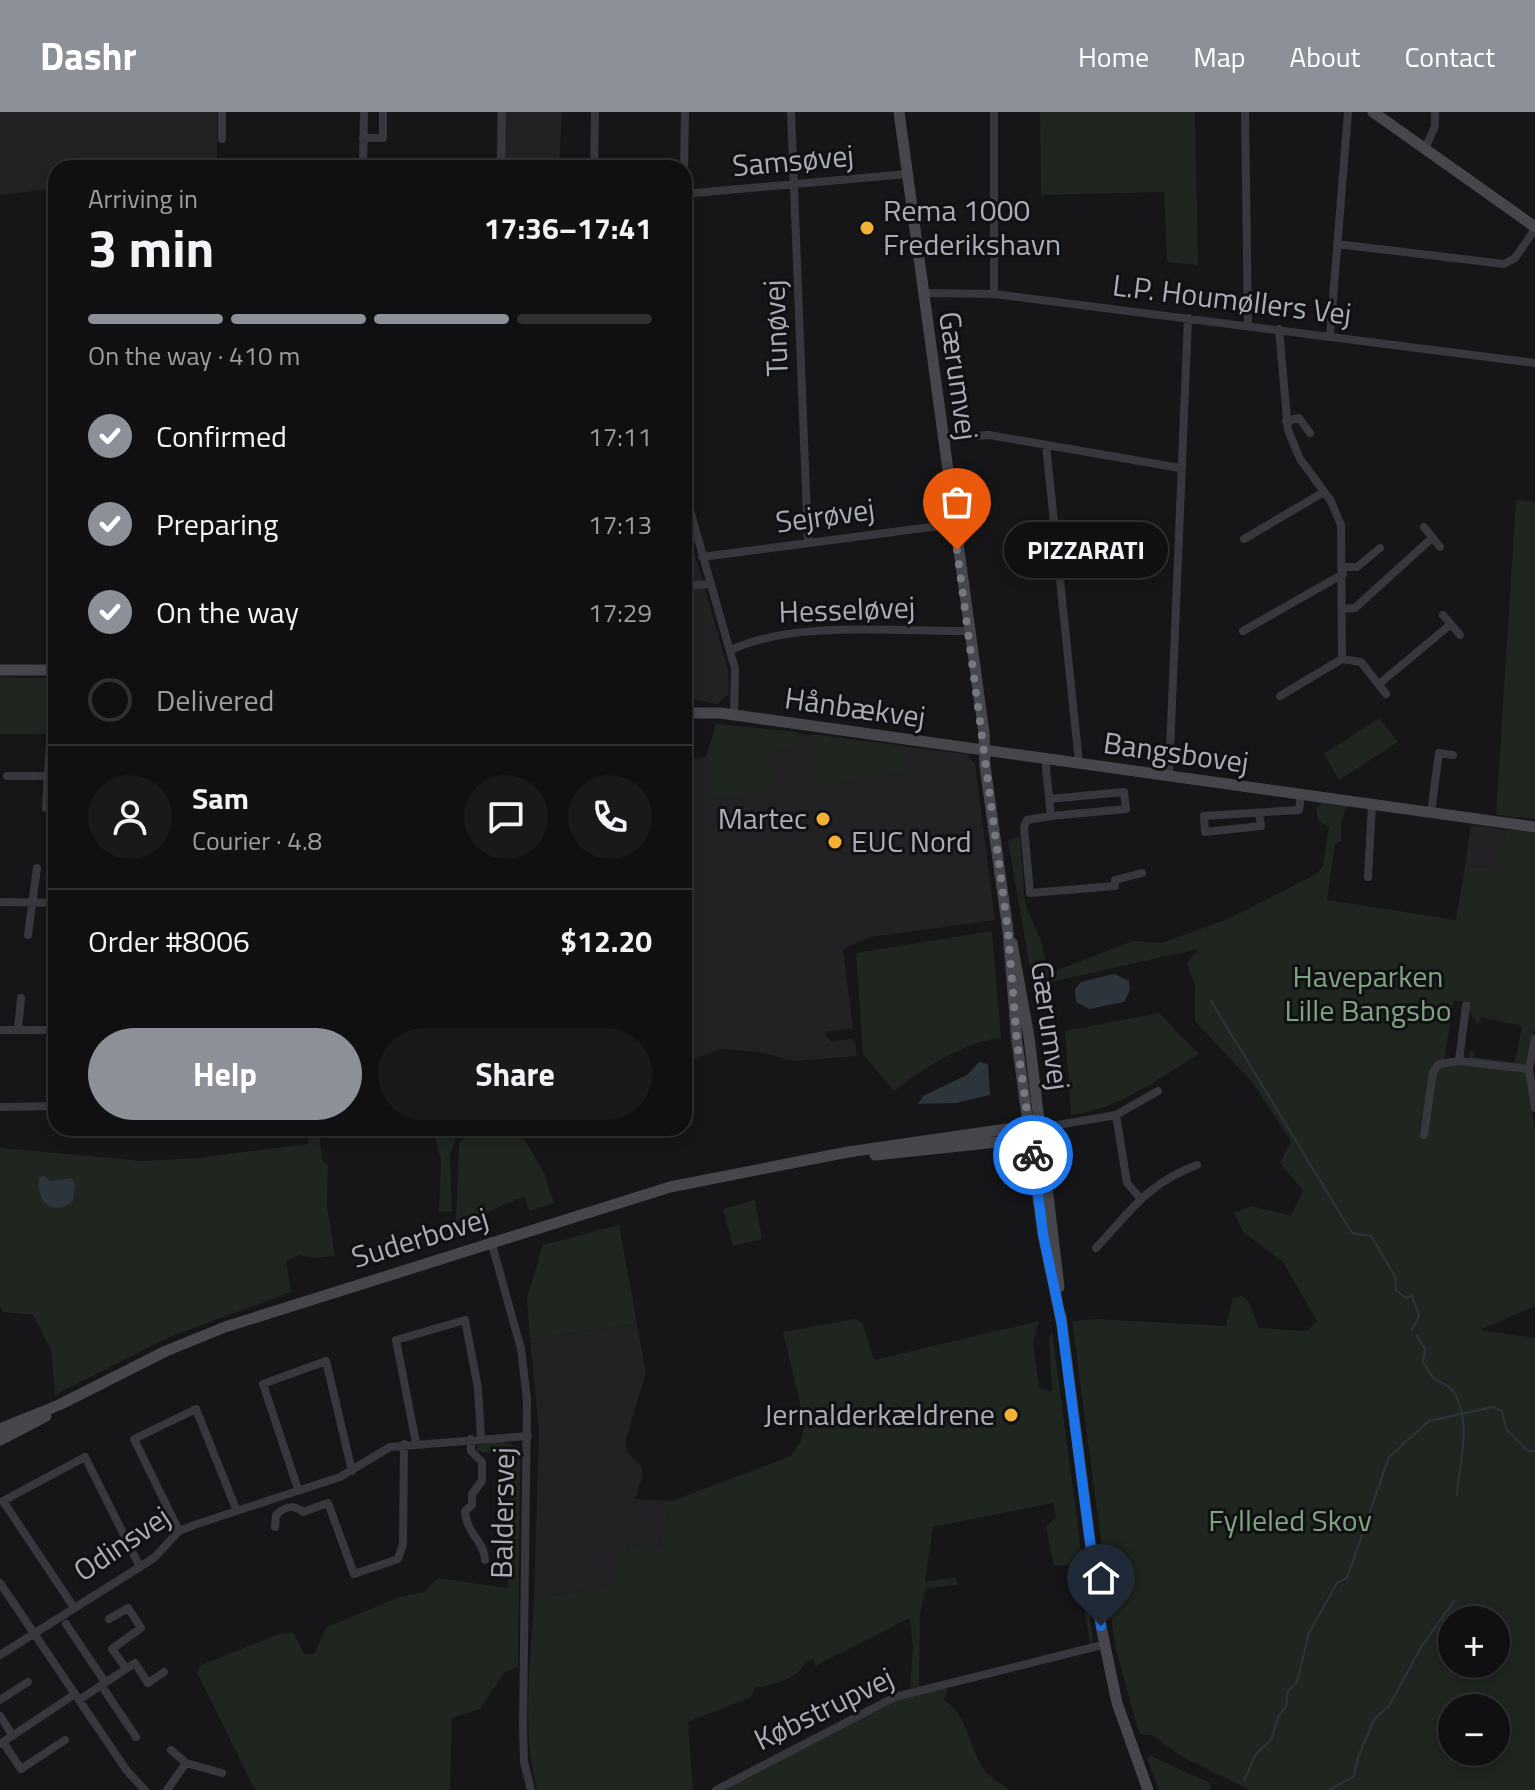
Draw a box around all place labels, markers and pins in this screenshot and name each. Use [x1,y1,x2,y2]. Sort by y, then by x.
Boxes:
place label: Rema 1000 Frederikshavn [883,187,1061,267]
marker: Rema 1000 Frederikshavn [858,219,876,237]
pin [923,468,991,550]
callout: PIZZARATI [1005,522,1169,578]
place label: Martec [718,795,807,841]
marker: Martec [814,810,832,828]
place label: EUC Nord [851,818,972,864]
marker: EUC Nord [826,833,844,851]
place label: Jernalderkældrene [764,1391,995,1437]
marker: Jernalderkældrene [1002,1406,1020,1424]
pin [1067,1544,1135,1626]

